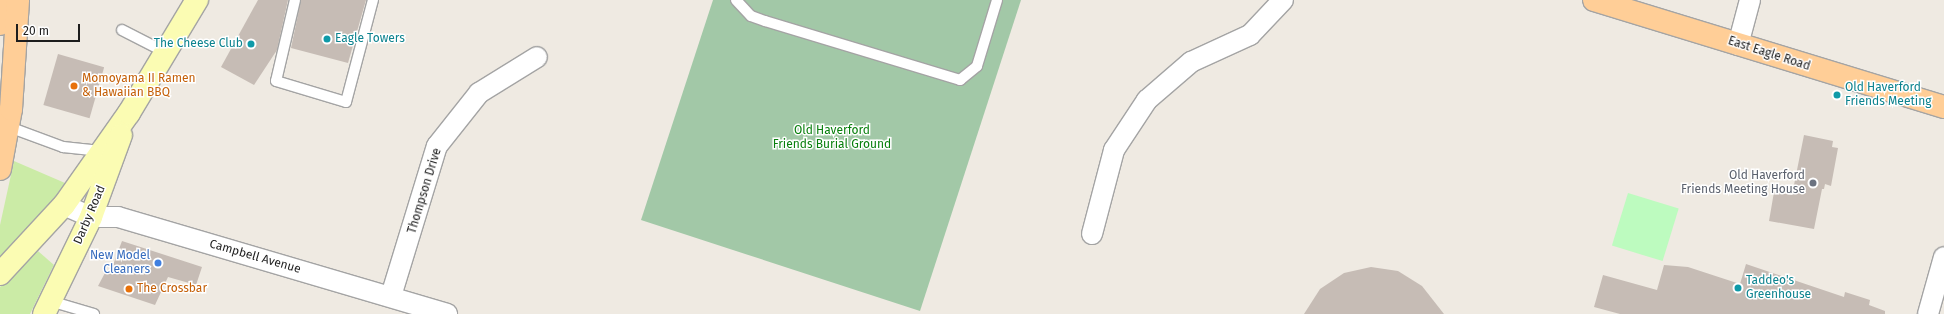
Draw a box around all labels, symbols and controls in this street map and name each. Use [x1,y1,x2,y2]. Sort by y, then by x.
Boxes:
scale bar [18,16,82,42]
text: 20 m [23,24,49,38]
place label: Eagle Towers [335,32,405,46]
marker: Eagle Towers [322,34,332,44]
street label: East Eagle Road [1726,34,1812,74]
place label: The Cheese Club [154,37,243,51]
marker: The Cheese Club [246,39,256,49]
place label: Momoyama II Ramen & Hawaiian BBQ [82,72,196,100]
marker: Momoyama II Ramen & Hawaiian BBQ [69,81,79,91]
place label: Old Haverford Friends Meeting [1845,81,1931,109]
marker: Old Haverford Friends Meeting [1832,90,1842,100]
park label: Old Haverford Friends Burial Ground [773,124,891,152]
street label: Thompson Drive [405,147,445,235]
place label: Old Haverford Friends Meeting House [1681,169,1805,197]
marker: Old Haverford Friends Meeting House [1808,178,1818,188]
street label: Darby Road [71,183,109,247]
street label: Campbell Avenue [208,237,302,277]
place label: New Model Cleaners [90,249,150,277]
marker: New Model Cleaners [153,258,163,268]
place label: Taddeo's Greenhouse [1746,274,1811,302]
place label: The Crossbar [137,282,207,296]
marker: Taddeo's Greenhouse [1733,283,1743,293]
marker: The Crossbar [124,284,134,294]

